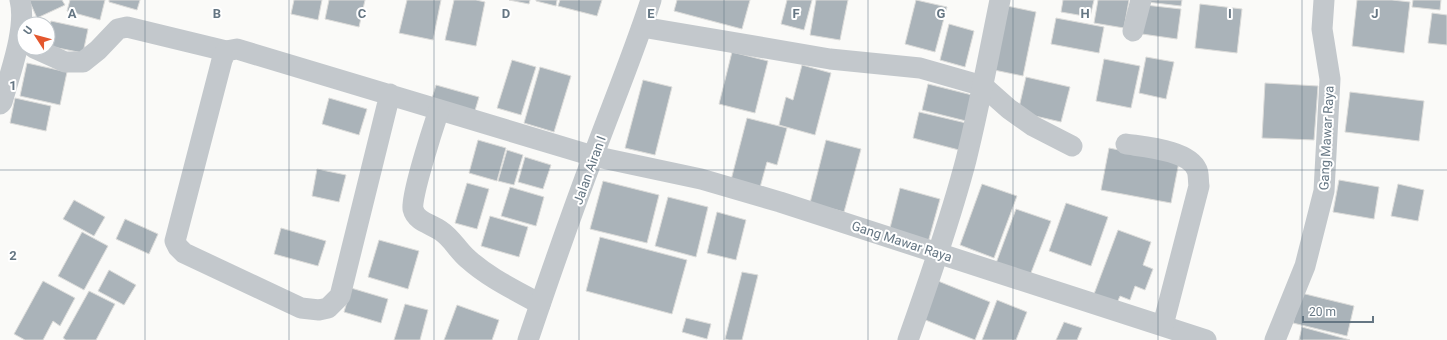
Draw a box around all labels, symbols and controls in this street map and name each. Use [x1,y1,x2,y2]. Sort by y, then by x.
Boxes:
text: A [68,6,77,21]
text: B [213,6,221,21]
text: C [358,6,367,21]
text: D [502,6,510,21]
text: E [647,6,655,21]
text: F [792,6,800,21]
text: G [937,6,946,21]
text: H [1080,6,1090,21]
text: I [1228,6,1232,21]
text: J [1371,6,1379,21]
north arrow [16,16,56,56]
text: U [21,24,36,37]
text: 1 [9,78,17,93]
street label: Gang Mawar Raya [1316,85,1337,191]
street label: Jalan Airan I [570,134,609,206]
street label: Gang Mawar Raya [850,218,954,265]
text: 2 [9,248,17,263]
scale bar [1303,298,1373,324]
text: 20 m [1309,305,1336,319]

